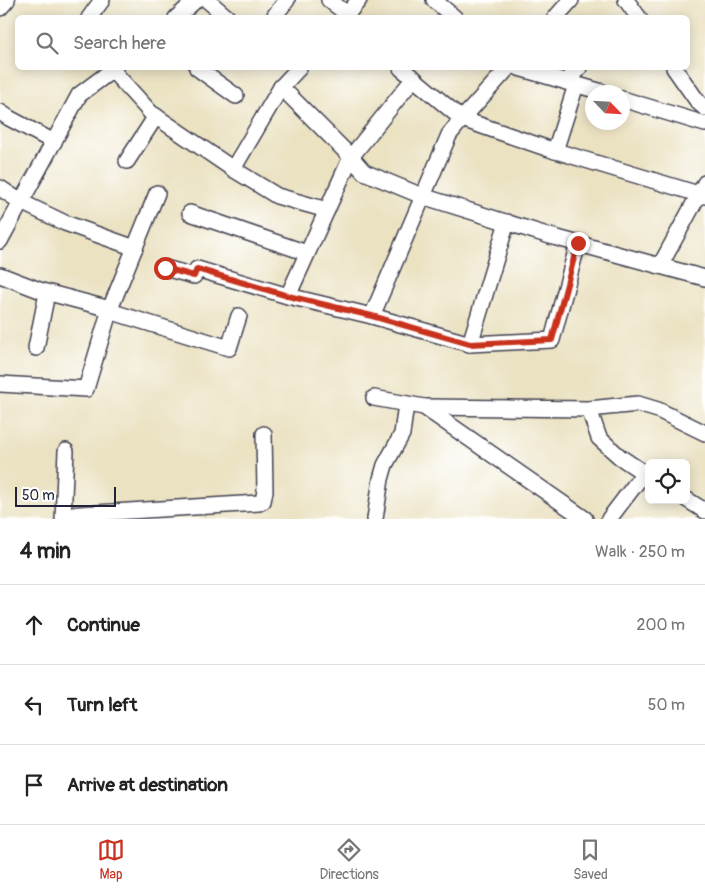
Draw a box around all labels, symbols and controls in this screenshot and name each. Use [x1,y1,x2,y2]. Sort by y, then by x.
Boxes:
search box [15,15,690,70]
icon: search [33,29,61,57]
text: Search here [73,31,166,55]
north arrow [585,85,630,130]
route end [567,232,590,255]
route start [154,257,177,280]
map controls [645,459,690,504]
button: locate [645,459,690,504]
scale bar [15,484,116,507]
text: 50 m [22,487,55,504]
text: 4 min [20,538,71,565]
text: Walk · 250 m [595,542,685,562]
icon: ahead [20,611,48,639]
text: Continue [67,613,140,637]
text: 200 m [637,615,685,635]
icon: left [20,691,48,719]
text: Turn left [67,693,137,717]
text: 50 m [648,695,685,715]
icon: arrive [20,771,48,799]
text: Arrive at destination [67,773,228,797]
tab: Map [97,836,125,883]
tab: Directions [319,836,379,883]
tab: Saved [573,836,608,883]

